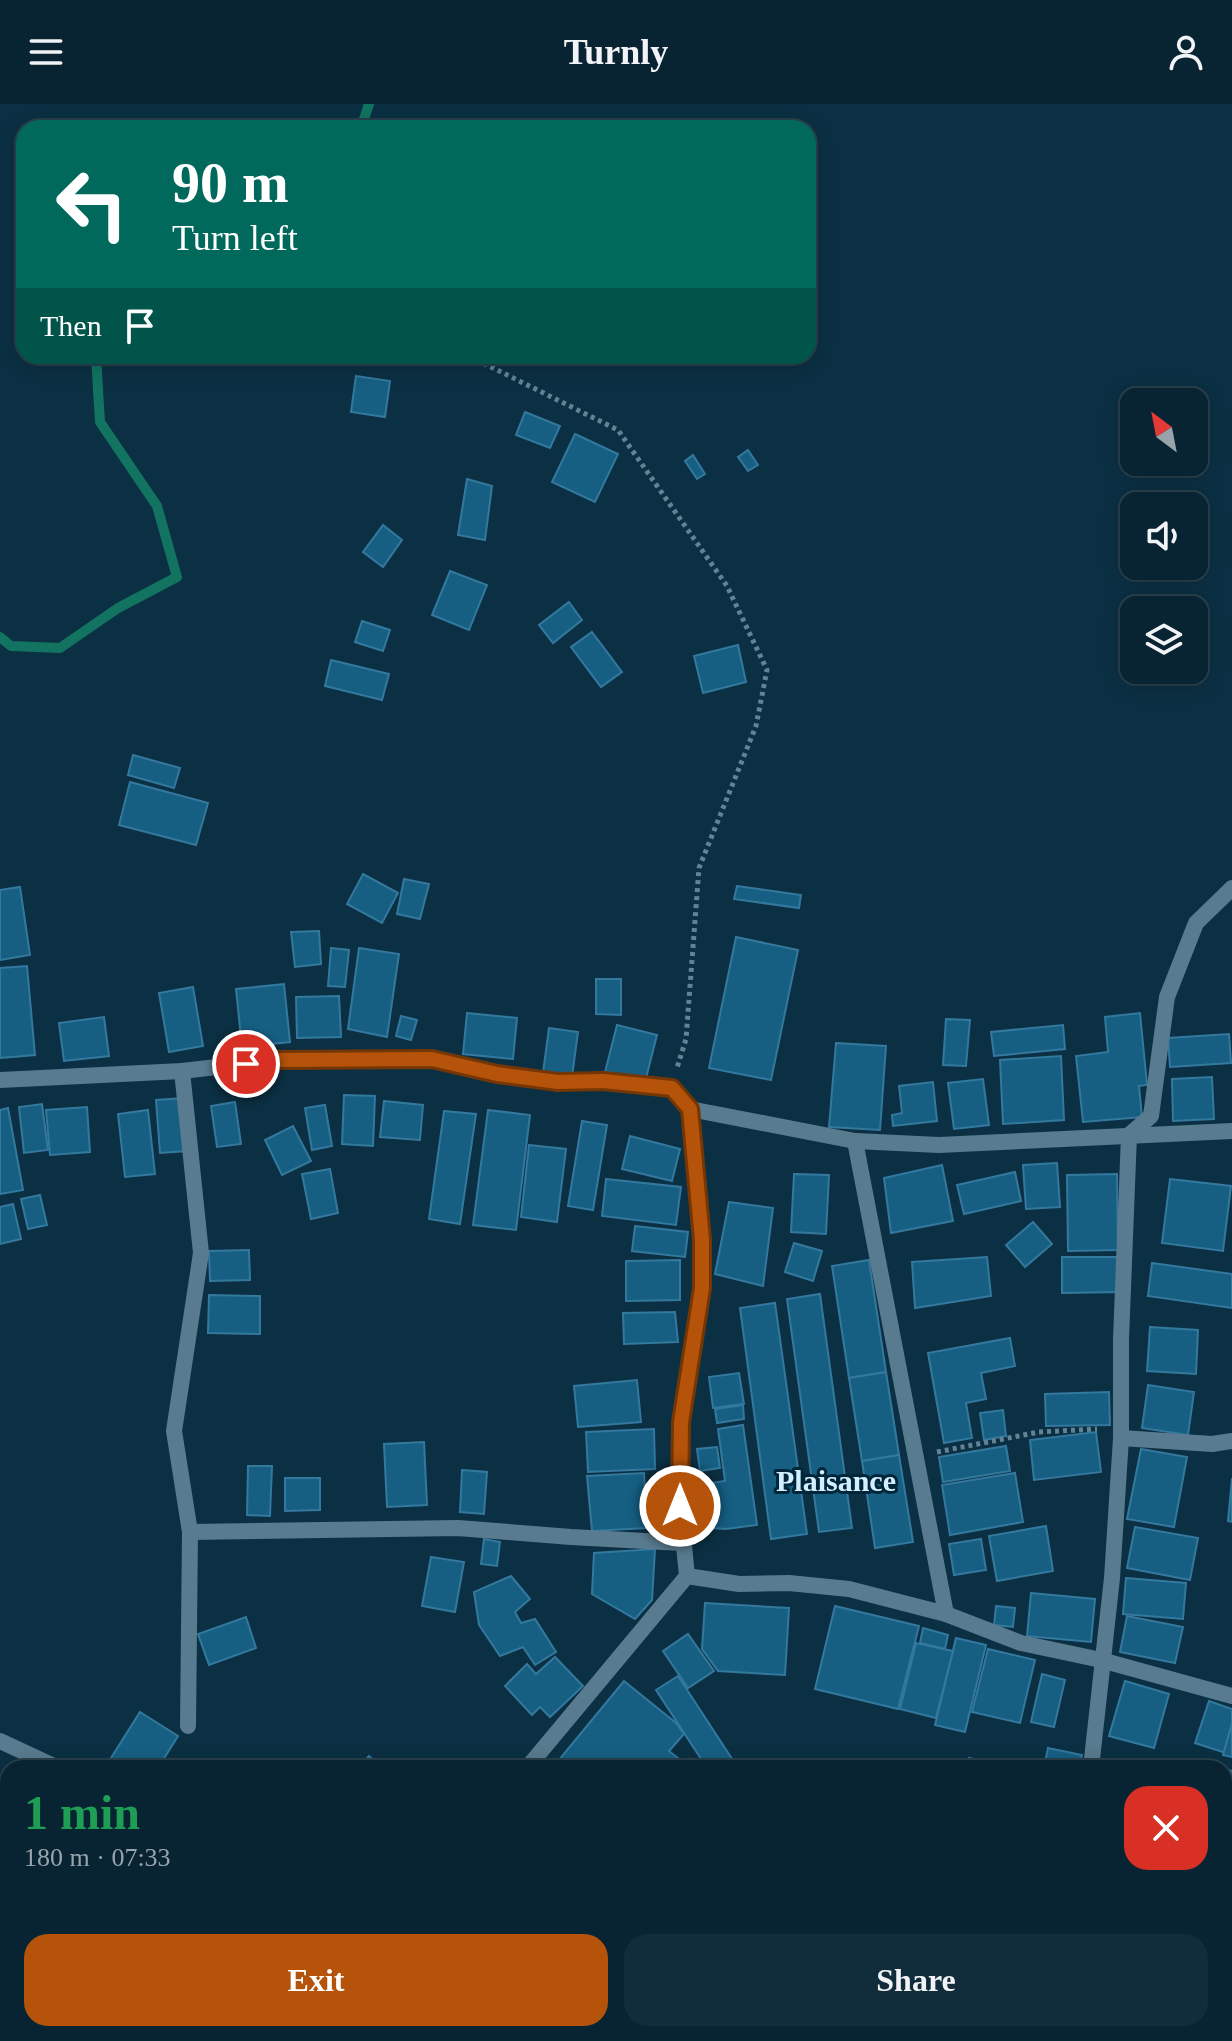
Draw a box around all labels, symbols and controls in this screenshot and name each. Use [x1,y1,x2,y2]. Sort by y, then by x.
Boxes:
icon: menu [24,30,68,74]
icon: person [1164,30,1208,74]
text: Turnly [564,32,668,72]
icon: left [40,152,144,256]
text: 90 m [172,152,289,214]
text: Turn left [172,218,298,258]
icon: arrive [118,304,162,348]
text: Then [40,309,102,342]
north arrow [1120,388,1208,476]
map controls [1120,388,1208,684]
button: sound [1120,492,1208,580]
button: layers [1120,596,1208,684]
pin [212,1030,280,1098]
icon: arrive [224,1042,268,1086]
position arrow [638,1464,722,1548]
district label: Plaisance [776,1464,896,1497]
text: 1 min [24,1786,140,1839]
button: close [1124,1786,1208,1870]
text: 180 m · 07:33 [24,1843,171,1872]
button: Exit [24,1934,608,2026]
button: Share [624,1934,1208,2026]

